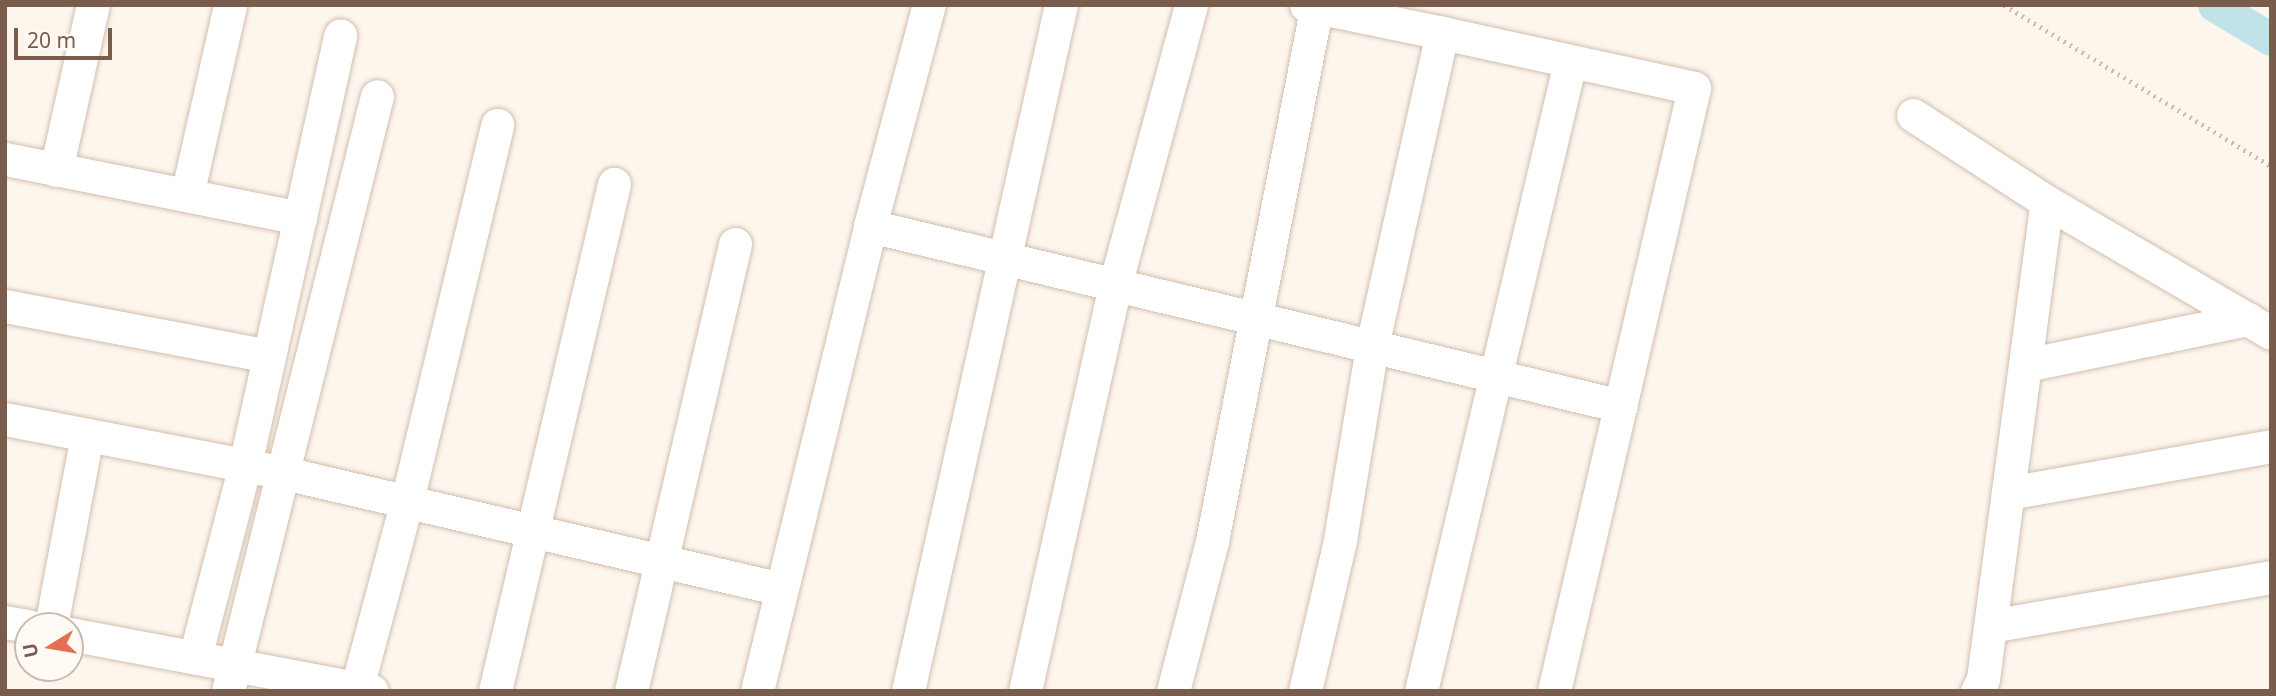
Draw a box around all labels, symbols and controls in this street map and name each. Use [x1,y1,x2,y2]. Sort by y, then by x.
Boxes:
scale bar [18,14,116,58]
text: 20 m [27,26,76,54]
north arrow [14,612,84,682]
text: U [16,641,44,660]

